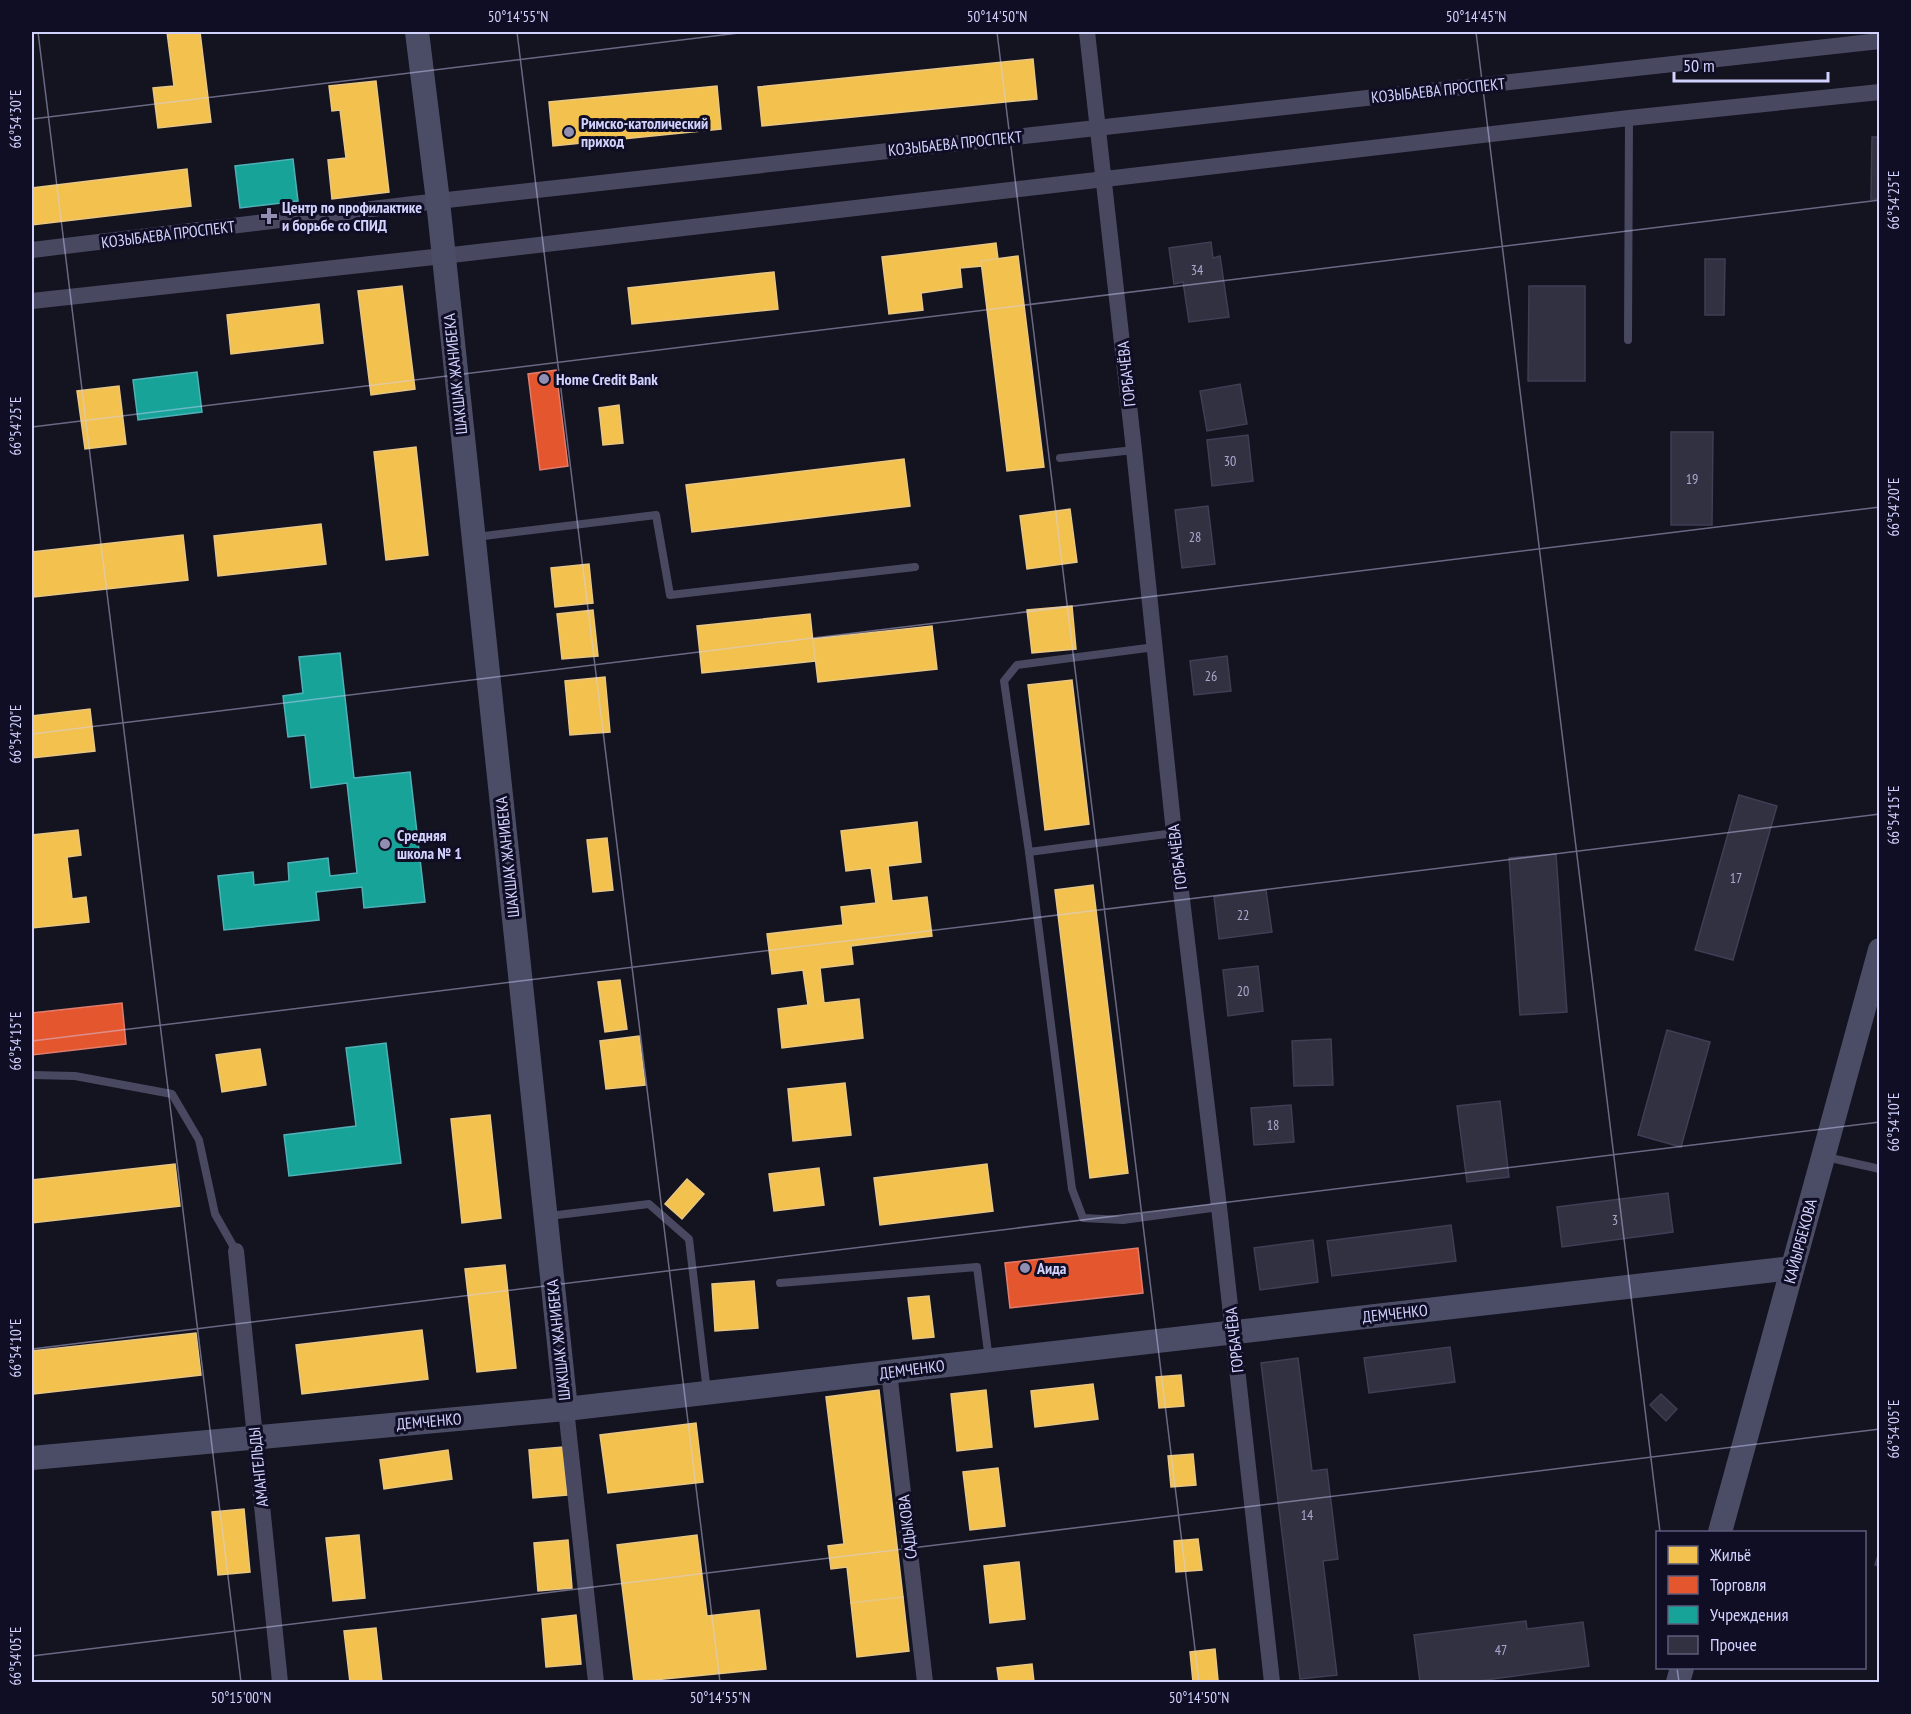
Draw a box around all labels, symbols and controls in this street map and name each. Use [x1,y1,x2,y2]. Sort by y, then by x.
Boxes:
text: 50°14'55"N [488,7,548,26]
text: 50°14'50"N [967,7,1027,26]
text: 50°14'45"N [1446,7,1506,26]
scale bar [1674,45,1828,83]
text: 50 m [1683,54,1715,77]
street label: КОЗЫБАЕВА ПРОСПЕКТ [1370,73,1506,107]
text: 66°54'30"E [6,89,25,149]
place label: Римско-католический приход [581,113,708,151]
marker: Римско-католический приход [562,125,576,139]
street label: КОЗЫБАЕВА ПРОСПЕКТ [887,126,1023,160]
text: 66°54'25"E [1884,170,1903,230]
place label: Центр по профилактике и борьбе со СПИД [282,197,422,235]
marker: Центр по профилактике и борьбе со СПИД [260,207,278,225]
street label: КОЗЫБАЕВА ПРОСПЕКТ [100,216,236,252]
house number: 34 [1191,261,1204,279]
street label: ШАКШАК ЖАНИБЕКА [439,312,471,435]
street label: ГОРБАЧЁВА [1113,340,1139,408]
place label: Home Credit Bank [556,369,658,389]
marker: Home Credit Bank [537,372,551,386]
text: 66°54'25"E [6,396,25,456]
house number: 30 [1224,452,1236,470]
house number: 19 [1686,470,1698,488]
text: 66°54'20"E [1884,477,1903,537]
house number: 28 [1189,528,1201,546]
house number: 26 [1205,667,1217,685]
text: 66°54'20"E [6,704,25,764]
text: 66°54'15"E [1884,785,1903,845]
street label: ШАКШАК ЖАНИБЕКА [491,795,523,918]
street label: ГОРБАЧЁВА [1163,823,1191,891]
place label: Средняя школа № 1 [397,825,462,863]
marker: Средняя школа № 1 [378,837,392,851]
house number: 17 [1730,869,1742,887]
house number: 22 [1237,906,1249,924]
house number: 20 [1237,982,1249,1000]
text: 66°54'15"E [6,1011,25,1071]
text: 66°54'10"E [1884,1092,1903,1152]
house number: 18 [1267,1116,1279,1134]
street label: КАЙЫРБЕКОВА [1779,1196,1821,1286]
house number: 3 [1612,1211,1618,1229]
place label: Аида [1036,1258,1067,1278]
marker: Аида [1018,1261,1032,1275]
street label: ШАКШАК ЖАНИБЕКА [542,1278,574,1401]
street label: ДЕМЧЕНКО [1361,1300,1429,1326]
street label: ГОРБАЧЁВА [1221,1306,1247,1374]
text: 66°54'10"E [6,1318,25,1378]
street label: ДЕМЧЕНКО [878,1355,946,1383]
text: 66°54'05"E [1884,1399,1903,1459]
street label: ДЕМЧЕНКО [396,1408,463,1434]
street label: АМАНГЕЛЬДЫ [244,1426,272,1508]
street label: САДЫКОВА [893,1493,921,1560]
house number: 14 [1301,1506,1314,1524]
legend [1656,1531,1866,1669]
text: Жильё [1709,1543,1751,1566]
text: Торговля [1710,1573,1766,1596]
text: Учреждения [1710,1603,1788,1626]
text: 66°54'05"E [6,1626,25,1686]
text: Прочее [1710,1633,1757,1656]
house number: 47 [1495,1641,1507,1659]
text: 50°15'00"N [211,1688,271,1707]
text: 50°14'55"N [690,1688,750,1707]
text: 50°14'50"N [1169,1688,1229,1707]

